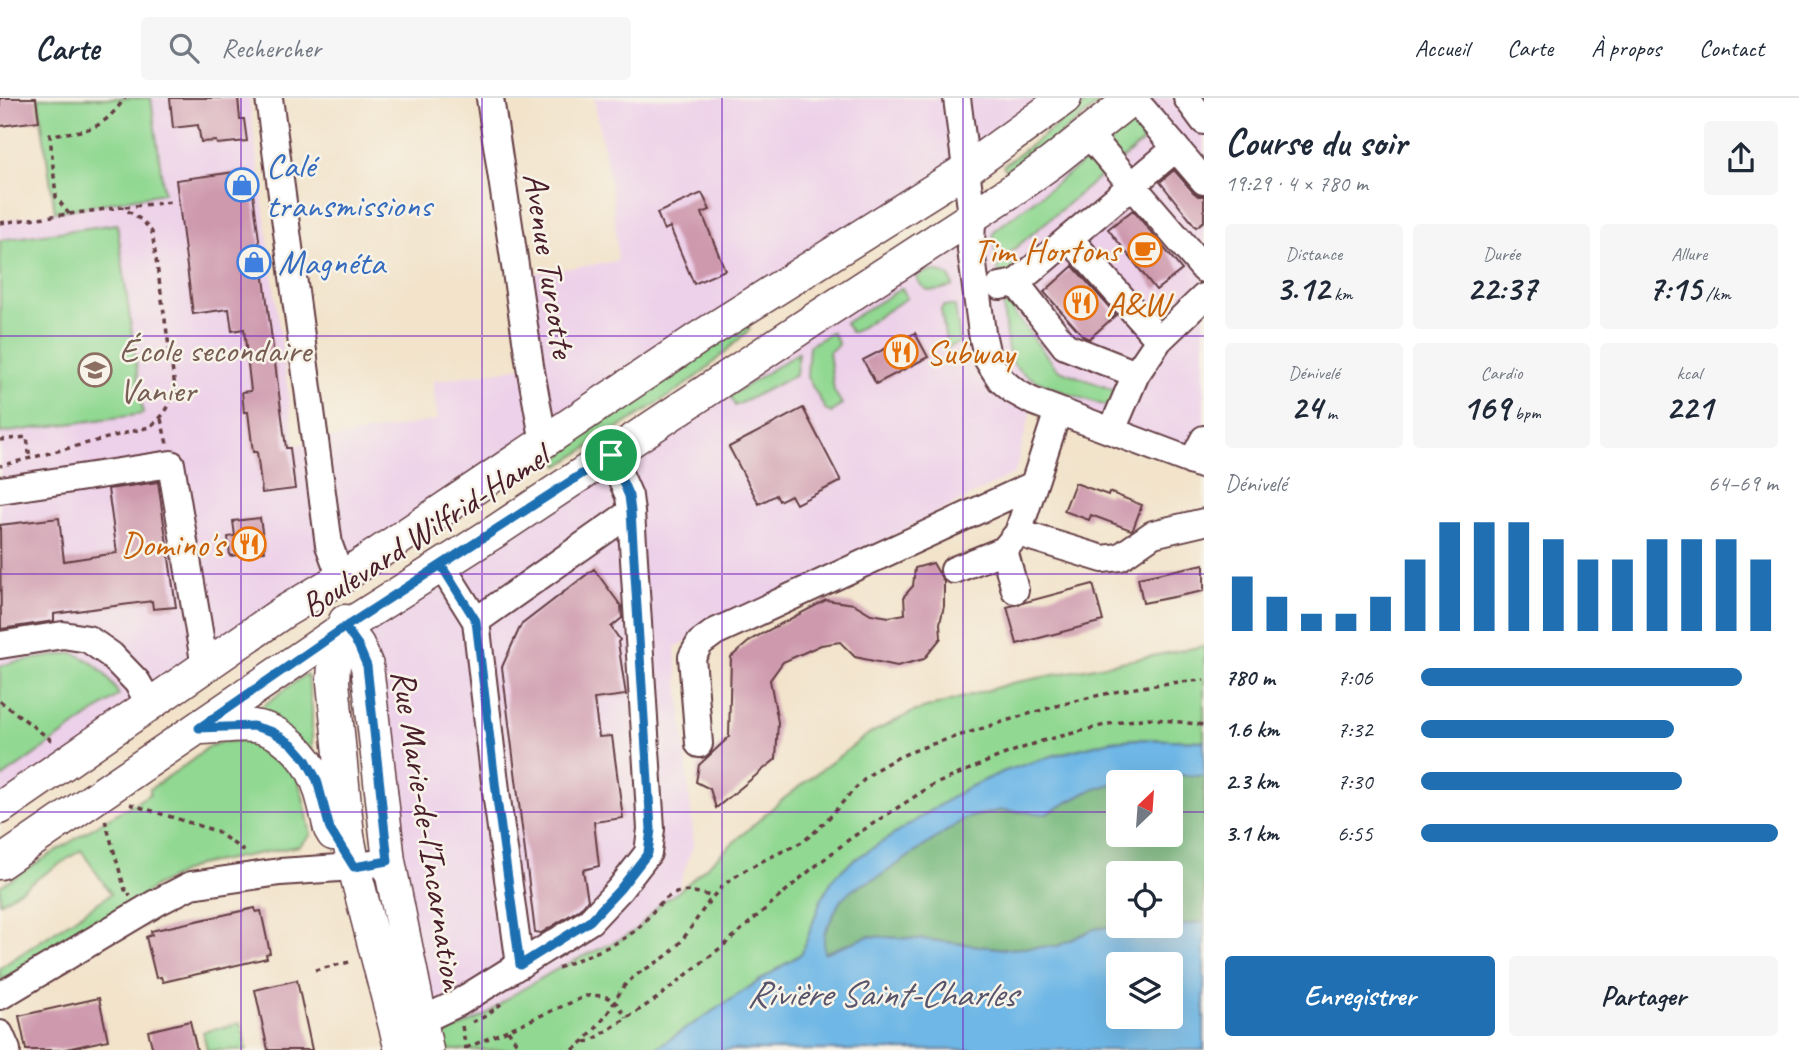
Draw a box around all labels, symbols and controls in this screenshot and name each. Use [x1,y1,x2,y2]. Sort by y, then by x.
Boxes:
search box [141,17,631,80]
text: Carte [35,27,99,69]
icon: search [165,29,203,67]
text: Rechercher [221,32,321,65]
text: Accueil [1415,33,1469,63]
text: Carte [1507,33,1553,63]
text: À propos [1591,33,1661,63]
text: Contact [1699,33,1764,63]
text: Course du soir [1225,119,1407,166]
button: share [1704,121,1778,195]
place label: Calé transmissions [266,143,435,228]
shop icon: Calé transmissions [223,166,261,204]
street label: Avenue Turcotte [513,169,587,363]
text: 19:29 · 4 × 780 m [1225,169,1368,198]
place label: Tim Hortons [973,228,1123,273]
cafe icon: Tim Hortons [1126,231,1164,269]
place label: Magnéta [278,240,388,285]
text: Distance [1285,242,1342,266]
text: Durée [1483,242,1520,266]
text: Allure [1671,242,1707,266]
shop icon: Magnéta [235,243,273,281]
text: 3.12 [1275,266,1329,311]
text: 22:37 [1467,266,1536,311]
text: 7:15 [1648,266,1701,311]
place label: A&W [1106,281,1174,326]
text: km [1329,282,1353,306]
text: /km [1701,282,1731,306]
restaurant icon: A&W [1062,284,1100,322]
place label: École secondaire Vanier [119,328,313,413]
place label: Subway [926,330,1017,375]
restaurant icon: Subway [882,333,920,371]
school or university icon: École secondaire Vanier [76,351,114,389]
text: Dénivelé [1288,361,1339,385]
text: Cardio [1481,361,1522,385]
text: kcal [1677,361,1702,385]
text: 24 [1290,385,1322,430]
text: 169 [1462,385,1510,430]
text: 221 [1666,385,1713,430]
text: m [1322,401,1337,425]
text: bpm [1510,401,1541,425]
pin [581,425,641,485]
street label: Boulevard Wilfrid-Hamel [292,431,562,628]
icon: arrive [592,436,630,474]
text: Dénivelé [1225,469,1287,498]
text: 64–69 m [1708,469,1778,498]
place label: Domino's [121,522,227,567]
restaurant icon: Domino's [230,525,268,563]
text: 780 m [1225,663,1275,692]
text: 7:06 [1337,663,1373,692]
street label: Rue Marie-de-l'Incarnation [381,666,476,996]
text: 1.6 km [1225,715,1279,744]
text: 7:32 [1337,715,1373,744]
text: 2.3 km [1225,767,1279,796]
text: 7:30 [1337,767,1373,796]
north arrow [1106,770,1183,847]
map controls [1106,770,1183,1029]
text: 3.1 km [1225,819,1279,848]
text: 6:55 [1337,819,1373,848]
button: locate [1106,861,1183,938]
button: layers [1106,952,1183,1029]
button: Enregistrer [1225,956,1495,1036]
button: Partager [1509,956,1778,1036]
water label: Rivière Saint-Charles [747,970,1023,1017]

